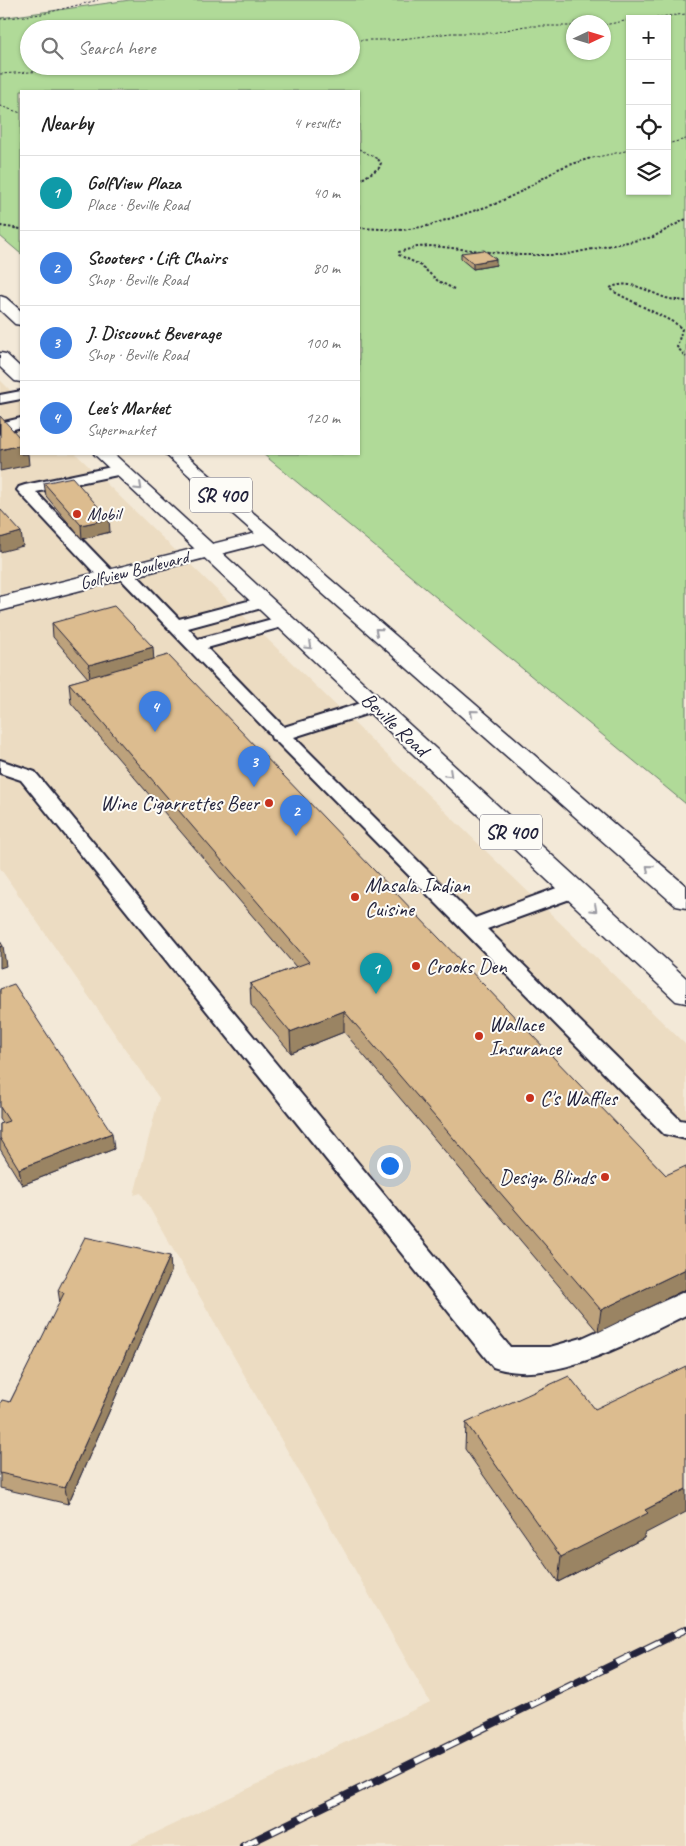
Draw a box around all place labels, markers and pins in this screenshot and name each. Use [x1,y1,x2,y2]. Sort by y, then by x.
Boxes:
place label: Mobil [87,503,124,525]
marker: Mobil [71,508,83,520]
pin: 4 [139,691,171,732]
pin: 3 [238,746,270,787]
place label: Wine Cigarrettes Beer [100,790,260,816]
pin: 2 [280,795,312,836]
marker: Wine Cigarrettes Beer [263,797,275,809]
place label: Masala Indian Cuisine [365,872,471,922]
marker: Masala Indian Cuisine [349,891,361,903]
pin: 1 [360,953,392,994]
place label: Crooks Den [426,953,507,979]
marker: Crooks Den [410,960,422,972]
place label: Wallace Insurance [489,1011,562,1061]
marker: Wallace Insurance [473,1030,485,1042]
place label: C's Waffles [540,1085,619,1111]
marker: C's Waffles [524,1092,536,1104]
place label: Design Blinds [499,1164,597,1190]
marker: Design Blinds [599,1171,611,1183]

